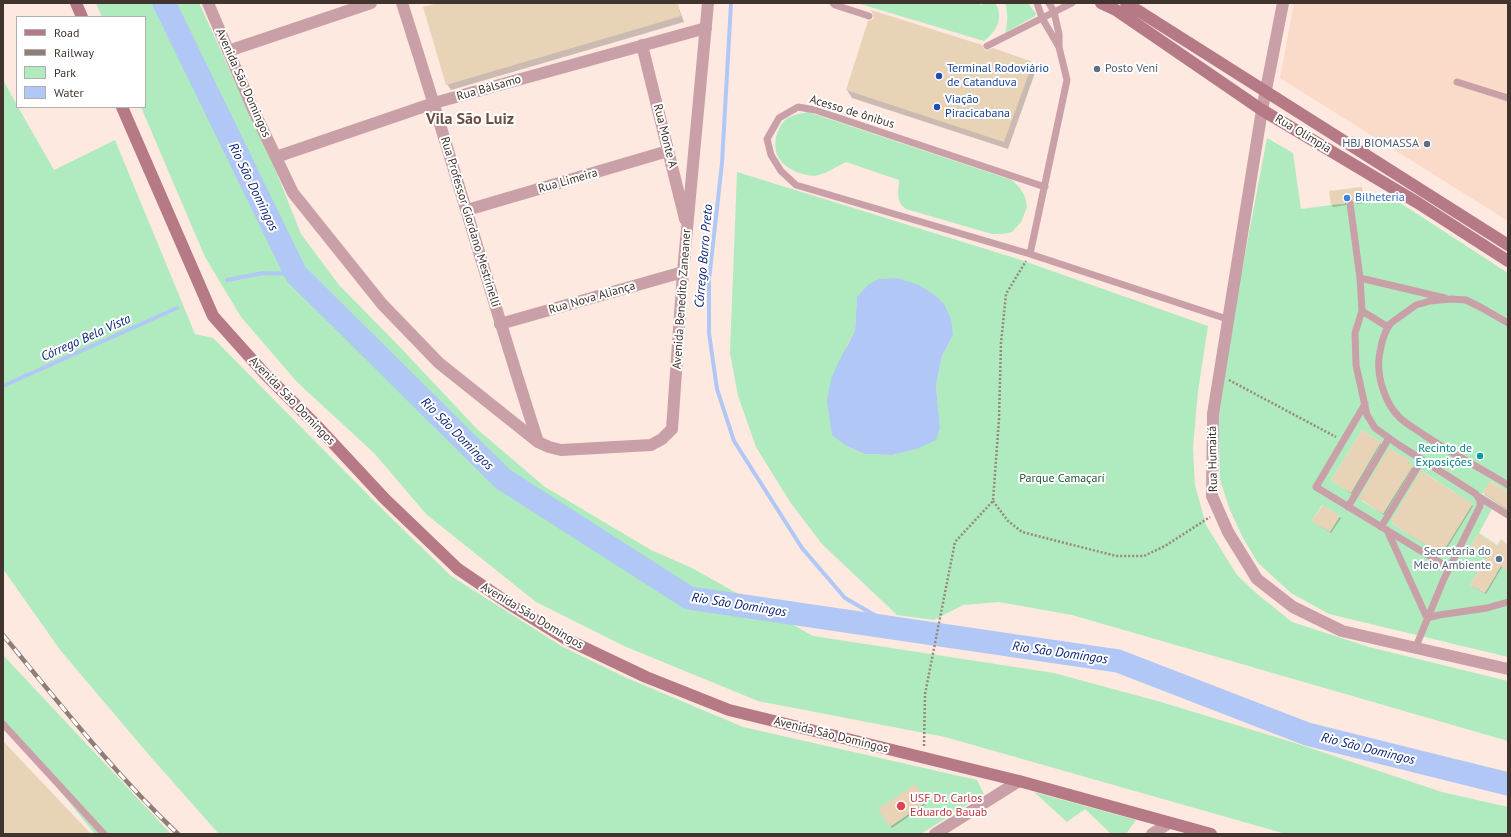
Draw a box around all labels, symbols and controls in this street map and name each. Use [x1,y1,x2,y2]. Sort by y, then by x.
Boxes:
legend [16,16,146,108]
text: Road [54,25,79,40]
street label: Avenida São Domingos [213,26,273,140]
text: Railway [54,45,94,60]
place label: Terminal Rodoviário de Catanduva [947,62,1049,90]
place label: Posto Veni [1105,62,1158,76]
marker: Posto Veni [1092,64,1102,74]
text: Park [54,65,76,80]
marker: Terminal Rodoviário de Catanduva [934,71,944,81]
street label: Rua Bálsamo [455,72,523,104]
text: Water [54,85,84,100]
street label: Acesso de ônibus [808,92,896,132]
place label: Viação Piracicabana [945,93,1010,121]
marker: Viação Piracicabana [932,102,942,112]
street label: Rua Monte A [650,103,680,169]
district label: Vila São Luiz [426,109,514,129]
street label: Rua Olímpia [1272,112,1334,156]
street label: Rua Professor Giordano Mestrinelli [437,135,503,309]
place label: HBJ BIOMASSA [1342,137,1419,151]
marker: HBJ BIOMASSA [1422,139,1432,149]
water label: Rio São Domingos [225,140,281,234]
street label: Rua Limeira [537,166,599,196]
place label: Bilheteria [1355,191,1405,205]
marker: Bilheteria [1342,193,1352,203]
water label: Córrego Barro Preto [692,204,716,308]
street label: Avenida Benedito Zaneaner [670,229,694,369]
street label: Rua Nova Aliança [547,279,637,317]
water label: Córrego Bela Vista [39,311,133,365]
street label: Avenida São Domingos [246,354,338,448]
water label: Rio São Domingos [417,394,497,474]
street label: Rua Humaitá [1205,426,1221,492]
place label: Recinto de Exposições [1415,442,1472,470]
marker: Recinto de Exposições [1475,451,1485,461]
park label: Parque Camaçarí [1019,472,1105,486]
place label: Secretaria do Meio Ambiente [1413,545,1491,573]
marker: Secretaria do Meio Ambiente [1494,554,1504,564]
street label: Avenida São Domingos [478,580,586,652]
water label: Rio São Domingos [690,590,788,620]
water label: Rio São Domingos [1011,639,1109,667]
street label: Avenida São Domingos [772,714,890,756]
water label: Rio São Domingos [1319,730,1417,768]
place label: USF Dr. Carlos Eduardo Bauab [910,792,987,820]
marker: USF Dr. Carlos Eduardo Bauab [895,800,907,812]

